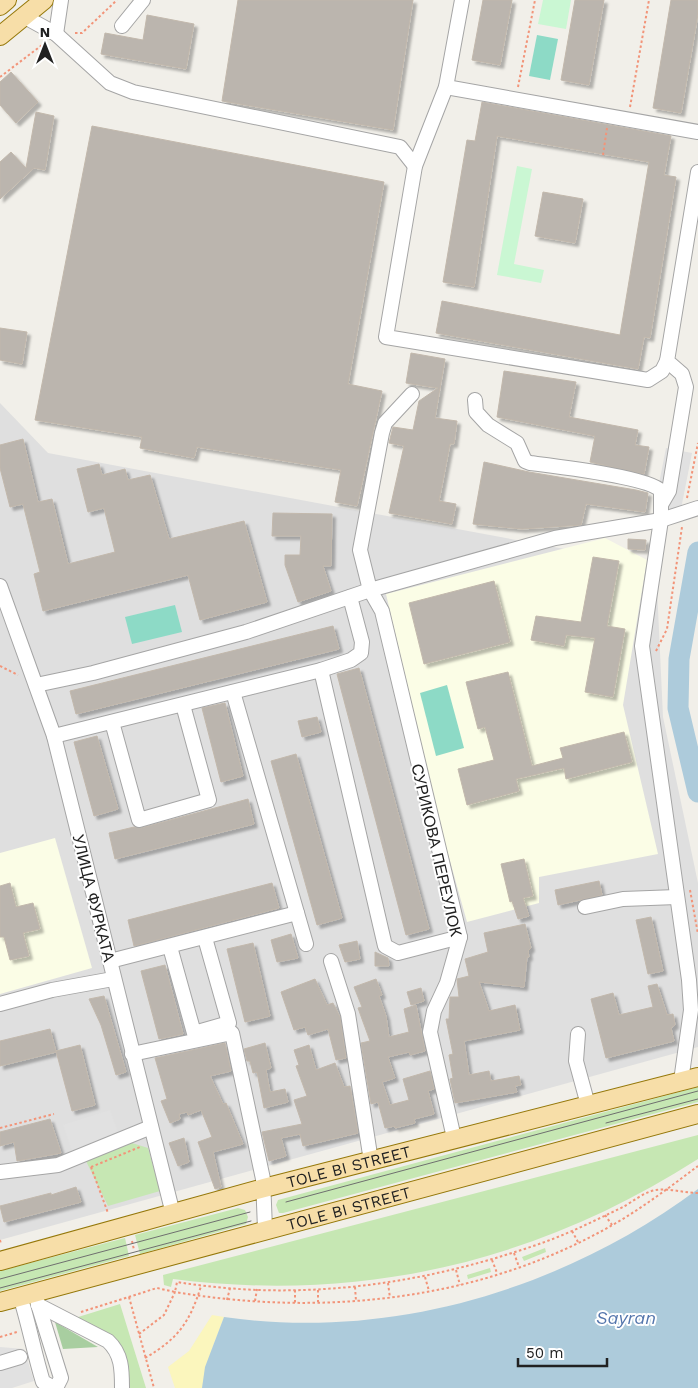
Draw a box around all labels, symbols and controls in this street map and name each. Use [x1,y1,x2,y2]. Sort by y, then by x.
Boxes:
north arrow [20,20,70,70]
text: N [40,24,50,40]
street label: СУРИКОВА ПЕРЕУЛОК [407,762,466,939]
street label: УЛИЦА ФУРКАТА [69,832,119,964]
street label: TOLE BI STREET [284,1142,413,1192]
street label: TOLE BI STREET [285,1183,413,1234]
water label: Sayran [596,1307,656,1328]
scale bar [518,1336,607,1368]
text: 50 m [526,1344,563,1362]

